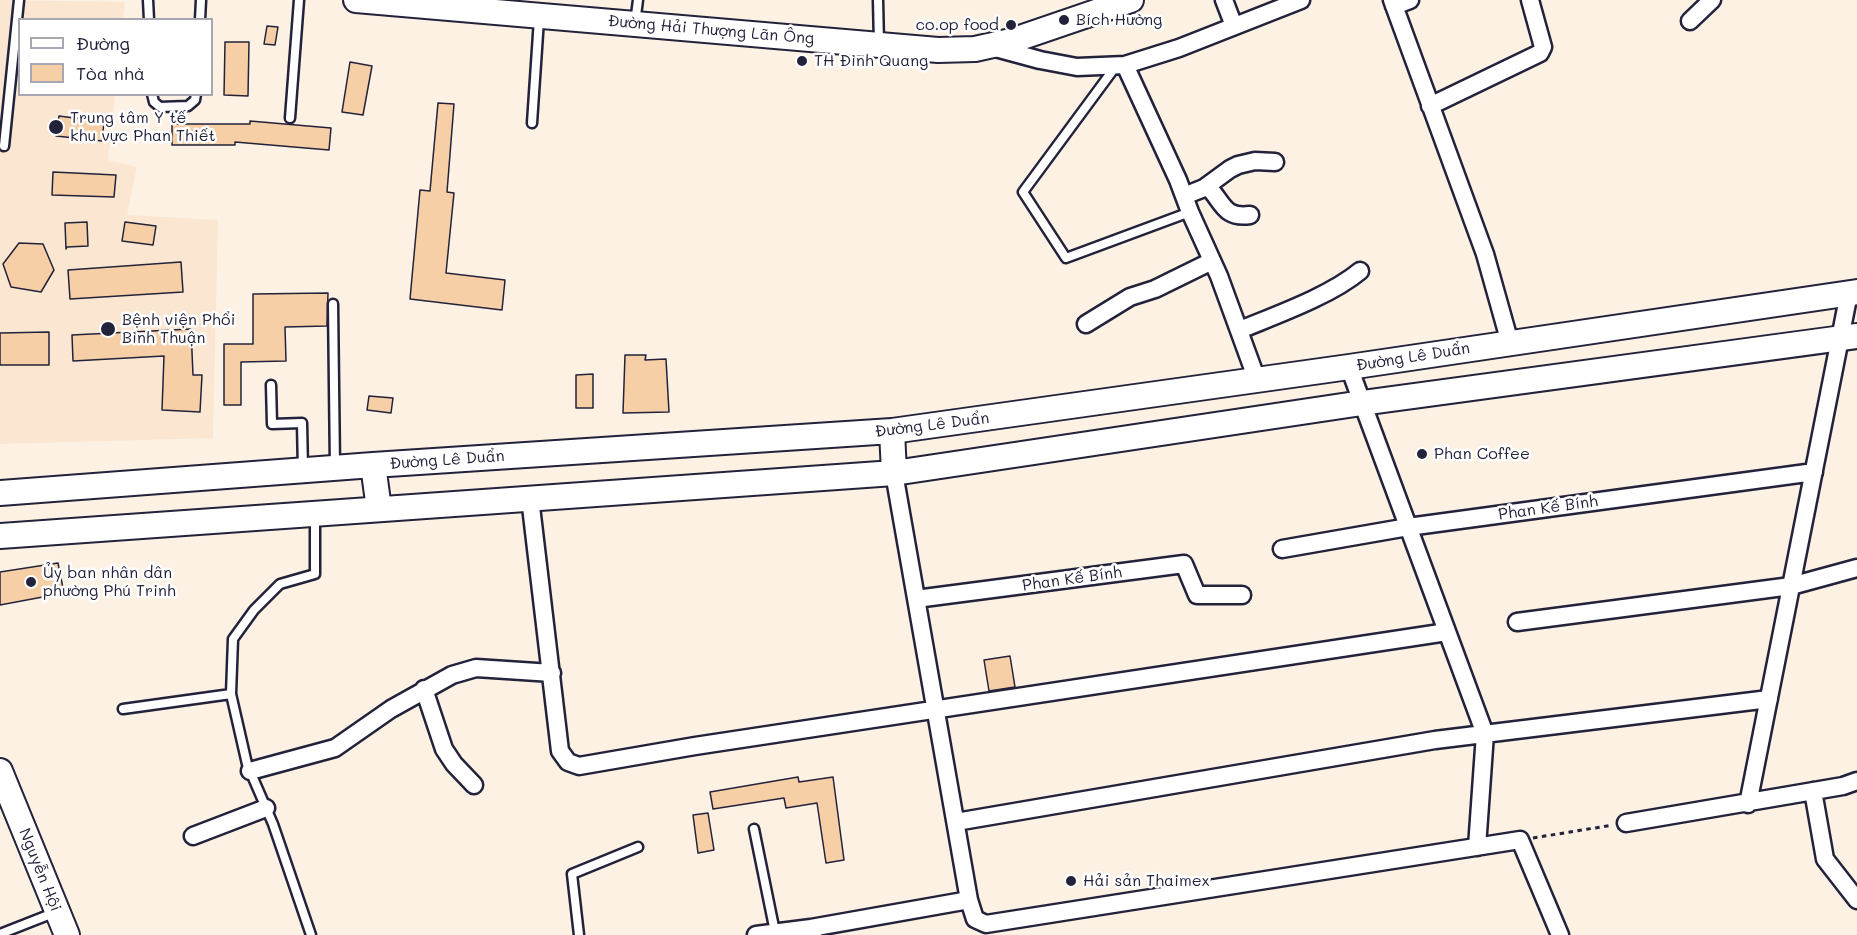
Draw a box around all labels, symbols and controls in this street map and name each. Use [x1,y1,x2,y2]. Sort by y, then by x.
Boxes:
place label: Bích Hường [1076,10,1162,30]
street label: Đường Hải Thượng Lãn Ông [607,11,815,49]
marker: Bích Hường [1057,13,1071,27]
place label: co.op food [916,15,999,35]
legend [18,18,213,96]
marker: co.op food [1004,18,1018,32]
text: Đường [76,31,130,55]
place label: TH Đình Quang [814,51,928,71]
marker: TH Đình Quang [795,54,809,68]
text: Tòa nhà [76,61,145,85]
place label: Trung tâm Y tế khu vực Phan Thiết [70,108,216,146]
marker: Trung tâm Y tế khu vực Phan Thiết [47,118,65,136]
place label: Bệnh viện Phổi Bình Thuận [122,310,235,348]
marker: Bệnh viện Phổi Bình Thuận [99,320,117,338]
street label: Đường Lê Duẩn [1355,339,1471,375]
street label: Đường Lê Duẩn [874,408,990,442]
place label: Phan Coffee [1434,444,1530,464]
street label: Đường Lê Duẩn [389,446,505,474]
marker: Phan Coffee [1415,447,1429,461]
street label: Phan Kế Bính [1497,492,1599,524]
place label: Ủy ban nhân dân phường Phú Trinh [43,563,176,601]
street label: Phan Kế Bính [1021,563,1123,595]
marker: Ủy ban nhân dân phường Phú Trinh [24,575,38,589]
street label: Nguyễn Hội [15,826,65,914]
place label: Hải sản Thaimex [1083,871,1210,891]
marker: Hải sản Thaimex [1064,874,1078,888]

